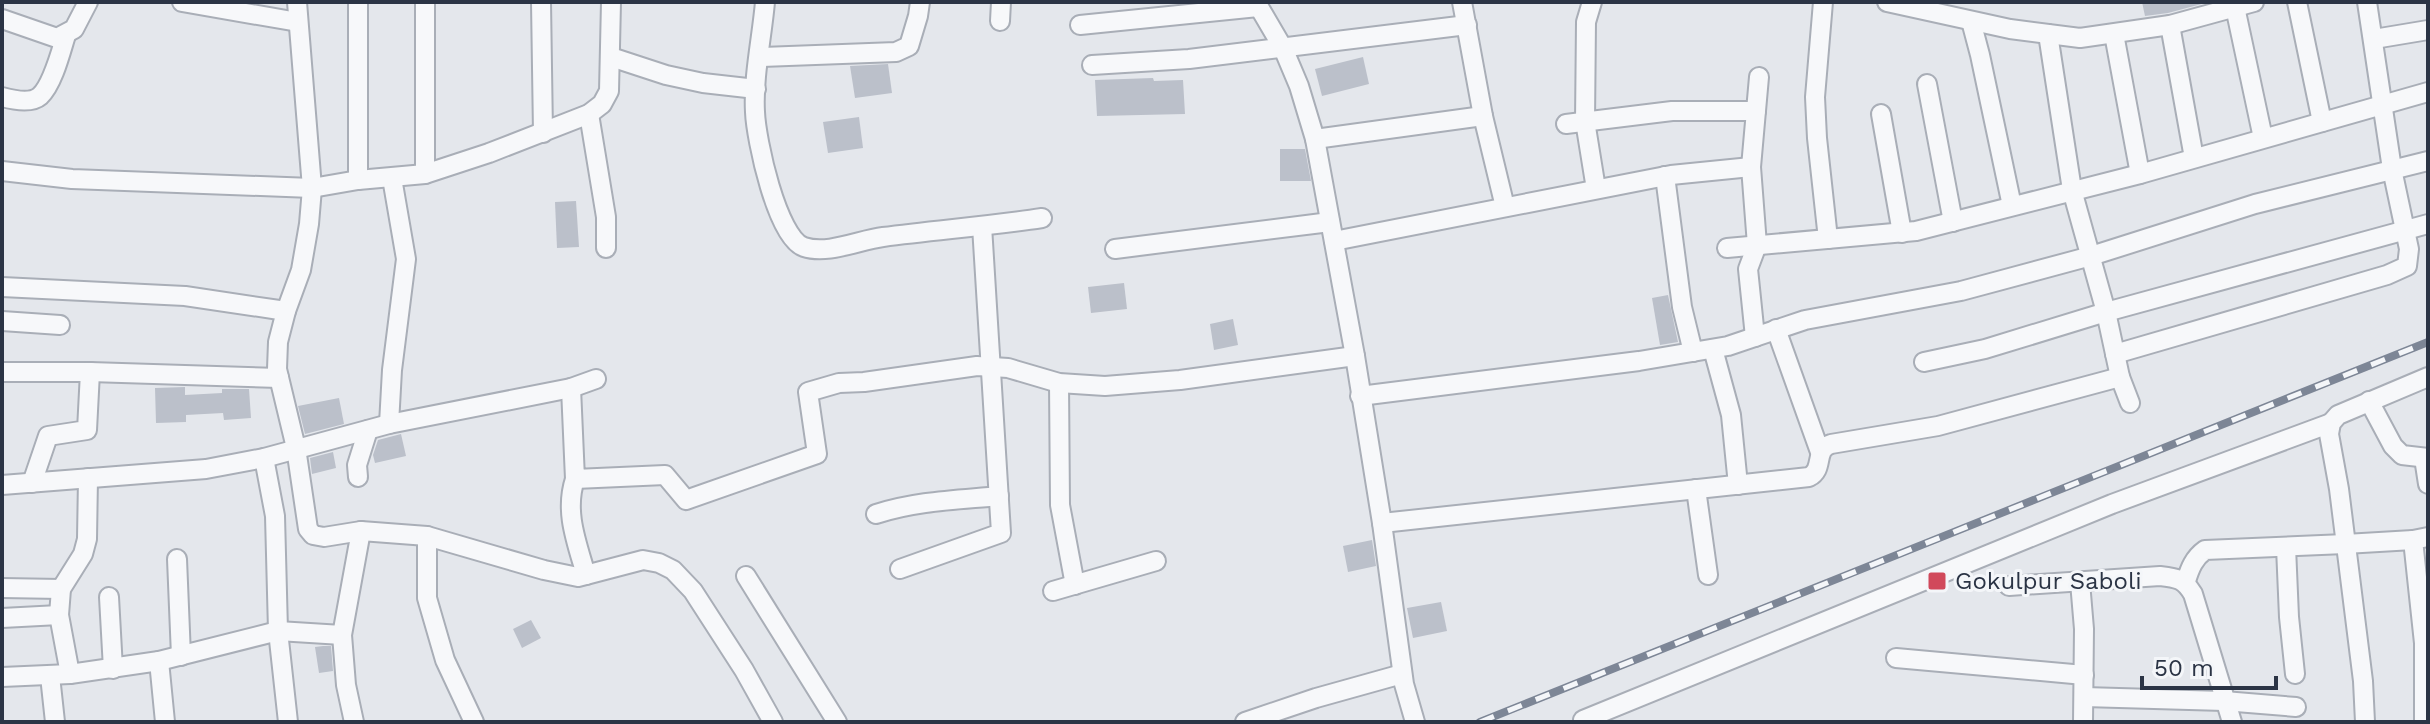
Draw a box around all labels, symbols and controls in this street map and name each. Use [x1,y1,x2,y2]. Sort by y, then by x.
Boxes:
place label: Gokulpur Saboli [1955,567,2142,595]
marker: Gokulpur Saboli [1926,570,1948,592]
scale bar [2142,640,2276,690]
text: 50 m [2154,654,2214,682]

